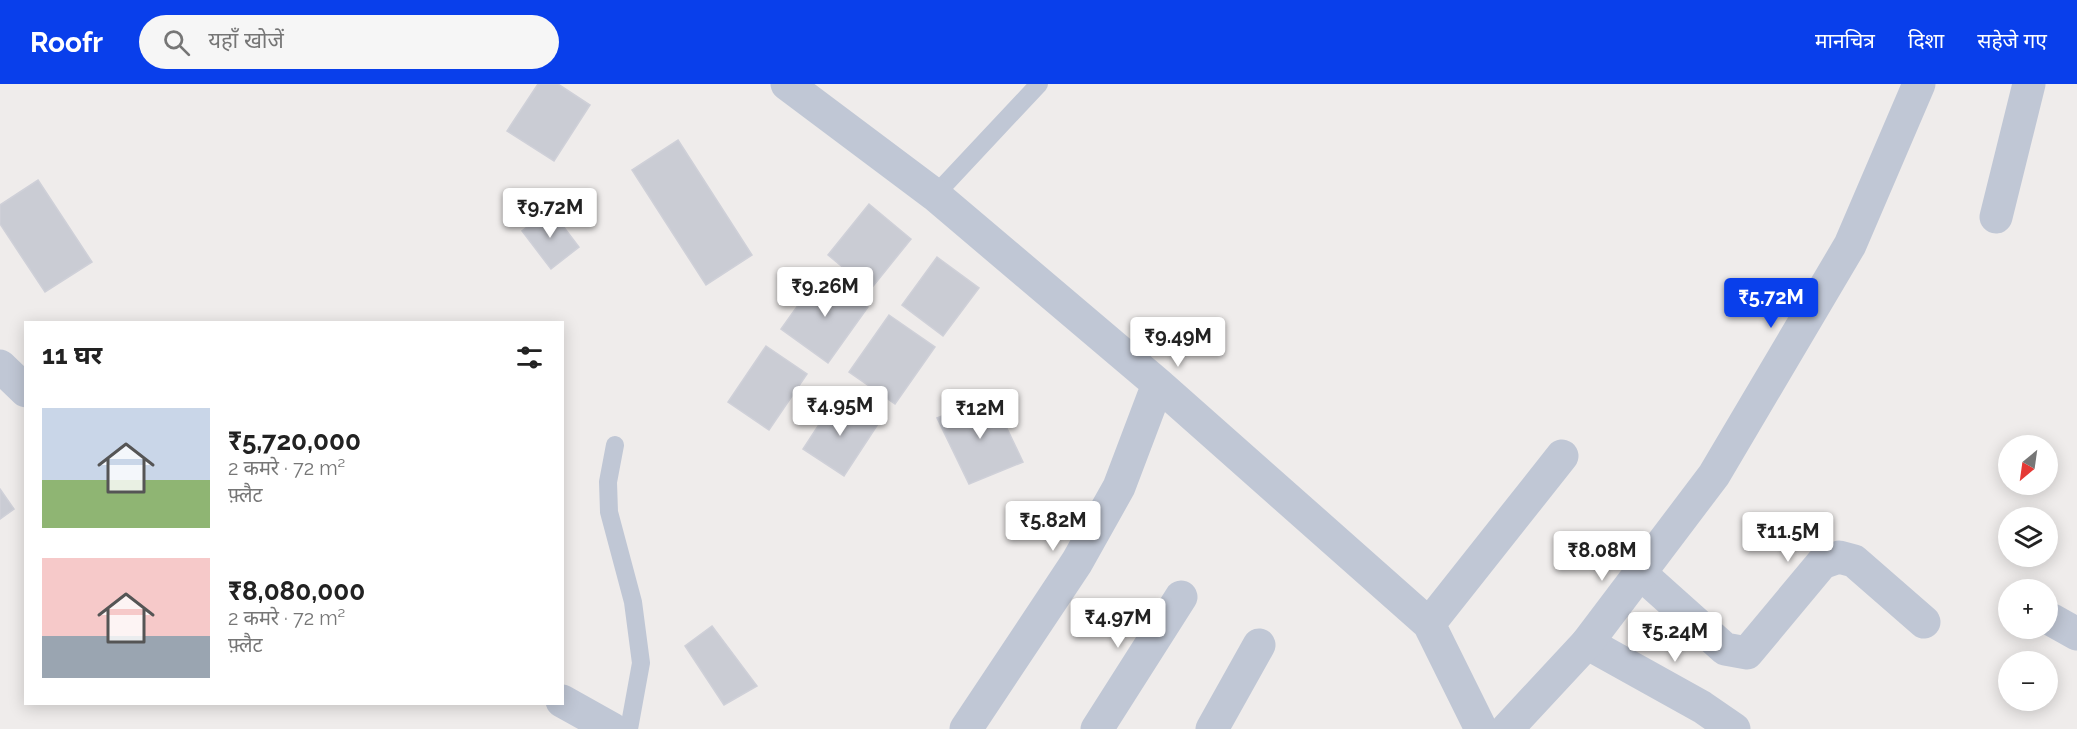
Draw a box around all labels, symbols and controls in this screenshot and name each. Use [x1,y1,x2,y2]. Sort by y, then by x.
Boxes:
search box [139,15,559,69]
text: Roofr [30,26,103,59]
icon: search [160,26,193,59]
text: यहाँ खोजें [208,27,284,53]
text: मानचित्र [1815,28,1875,53]
text: दिशा [1908,28,1944,53]
text: सहेजे गए [1977,28,2047,53]
pin: ₹9.72M [501,188,599,239]
text: ₹9.72M [517,195,583,219]
pin: ₹9.26M [776,267,874,318]
text: ₹9.26M [791,274,859,298]
pin: ₹5.72M [1722,278,1820,329]
text: ₹5.72M [1738,285,1804,309]
pin: ₹9.49M [1129,317,1227,368]
text: ₹9.49M [1144,324,1212,348]
text: 11 घर [42,340,102,370]
icon: filters [513,341,546,374]
pin: ₹4.95M [791,386,889,437]
pin: ₹12M [944,389,1016,440]
text: ₹4.95M [807,393,873,417]
text: ₹12M [955,396,1005,420]
text: ₹5,720,000 [228,426,361,456]
icon: home [90,432,162,504]
north arrow [1998,435,2058,495]
map controls [1998,435,2058,711]
text: 2 कमरे · 72 m² [228,456,345,480]
text: फ़्लैट [228,483,263,507]
pin: ₹5.82M [1004,501,1102,552]
button: layers [1998,507,2058,567]
text: ₹5.82M [1020,508,1086,532]
pin: ₹11.5M [1739,512,1837,563]
text: ₹11.5M [1756,519,1820,543]
pin: ₹8.08M [1553,531,1651,582]
text: ₹8.08M [1568,538,1636,562]
text: ₹8,080,000 [228,576,365,606]
button: + [1998,579,2058,639]
icon: home [90,582,162,654]
pin: ₹4.97M [1069,598,1167,649]
text: ₹4.97M [1085,605,1151,629]
text: 2 कमरे · 72 m² [228,606,345,630]
pin: ₹5.24M [1626,612,1724,663]
text: ₹5.24M [1642,619,1708,643]
text: फ़्लैट [228,633,263,657]
button: − [1998,651,2058,711]

